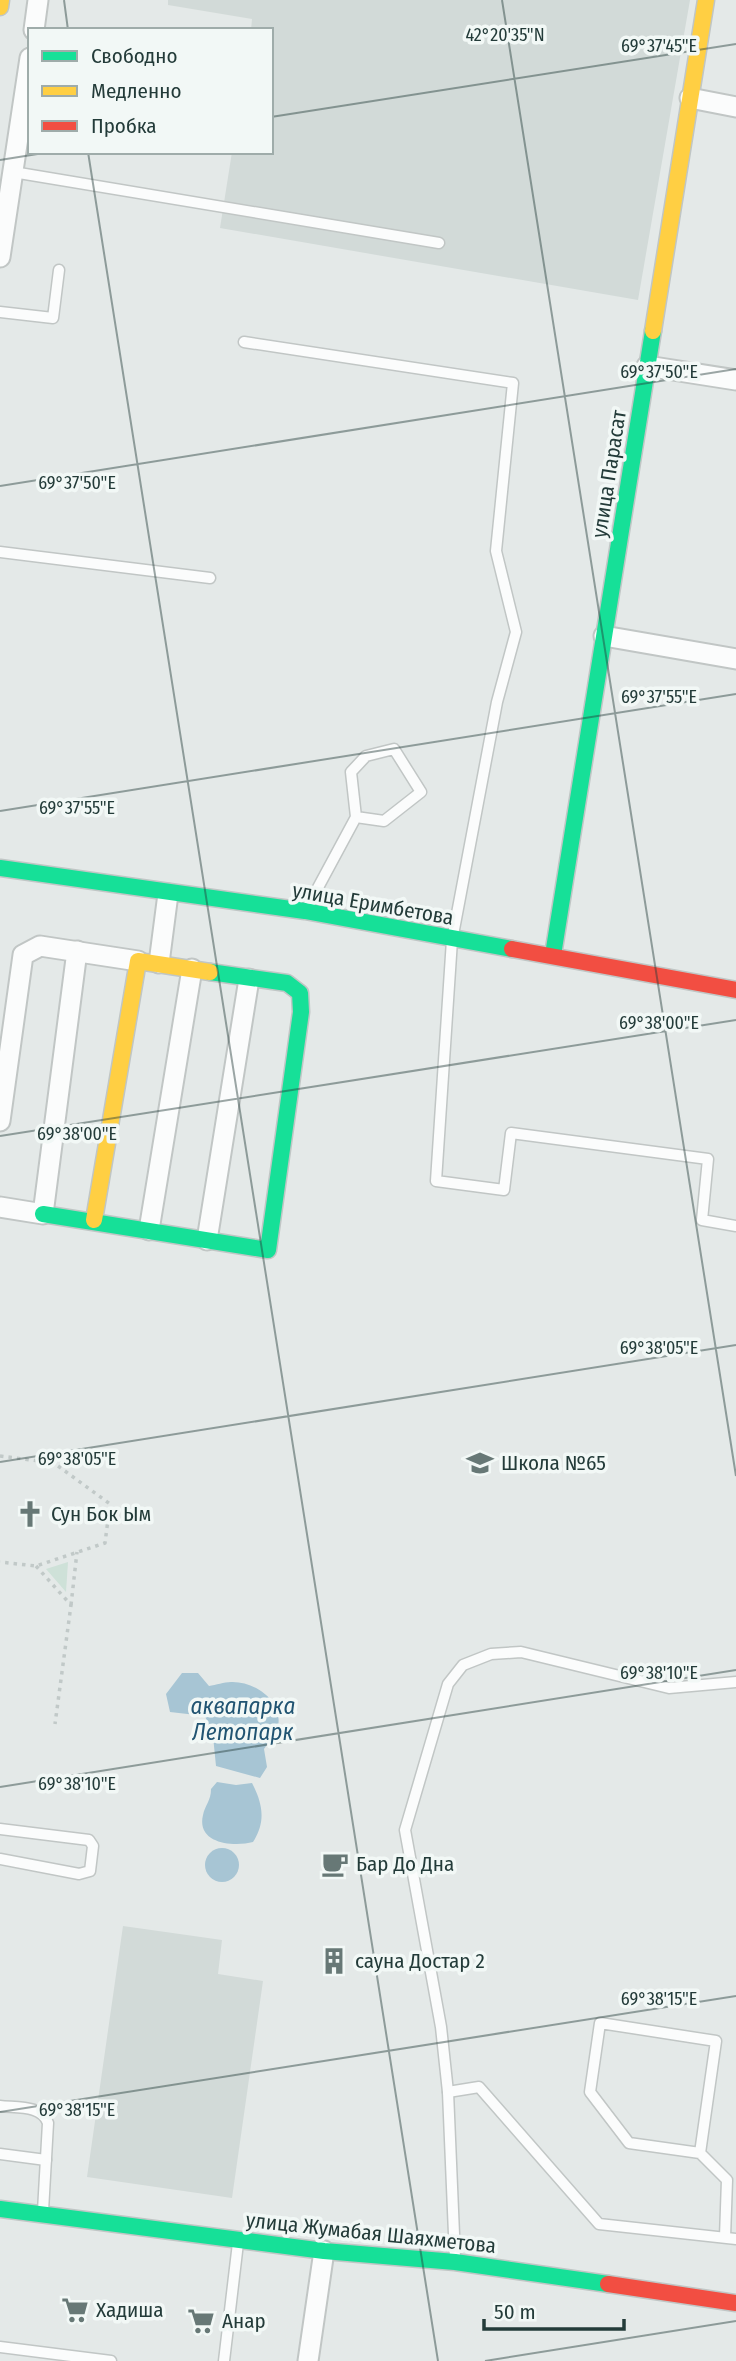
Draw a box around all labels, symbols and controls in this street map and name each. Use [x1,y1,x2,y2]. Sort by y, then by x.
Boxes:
text: 42°20'35"N [465,24,545,46]
legend [28,28,273,154]
text: 69°37'45"E [621,35,697,57]
text: Свободно [91,43,177,69]
text: Медленно [91,78,181,104]
text: Пробка [91,113,157,139]
text: 69°37'50"E [620,361,698,383]
street label: улица Парасат [586,408,632,540]
text: 69°37'50"E [38,472,116,494]
text: 69°37'55"E [621,686,697,708]
text: 69°37'55"E [39,797,115,819]
street label: улица Еримбетова [290,877,456,931]
text: 69°38'00"E [619,1012,699,1034]
text: 69°38'00"E [37,1123,117,1145]
text: 69°38'05"E [620,1337,698,1359]
text: 69°38'05"E [38,1448,116,1470]
school or university icon: Школа №65 [465,1448,495,1478]
place label: Школа №65 [501,1450,606,1476]
church icon: Сун Бок Ым [15,1499,45,1529]
place label: Сун Бок Ым [51,1501,151,1527]
text: 69°38'10"E [620,1662,698,1684]
water label: аквапарка Летопарк [191,1692,295,1746]
text: 69°38'10"E [38,1773,116,1795]
cafe icon: Бар До Дна [320,1849,350,1879]
place label: Бар До Дна [356,1851,454,1877]
building icon: сауна Достар 2 [319,1946,349,1976]
place label: сауна Достар 2 [355,1948,485,1974]
text: 69°38'15"E [621,1988,697,2010]
text: 69°38'15"E [39,2099,115,2121]
street label: улица Жумабая Шаяхметова [245,2207,497,2259]
scale bar [484,2288,624,2332]
supermarket icon: Хадиша [60,2295,90,2325]
place label: Хадиша [96,2297,164,2323]
text: 50 m [494,2299,536,2325]
supermarket icon: Анар [186,2306,216,2336]
place label: Анар [222,2308,266,2334]

